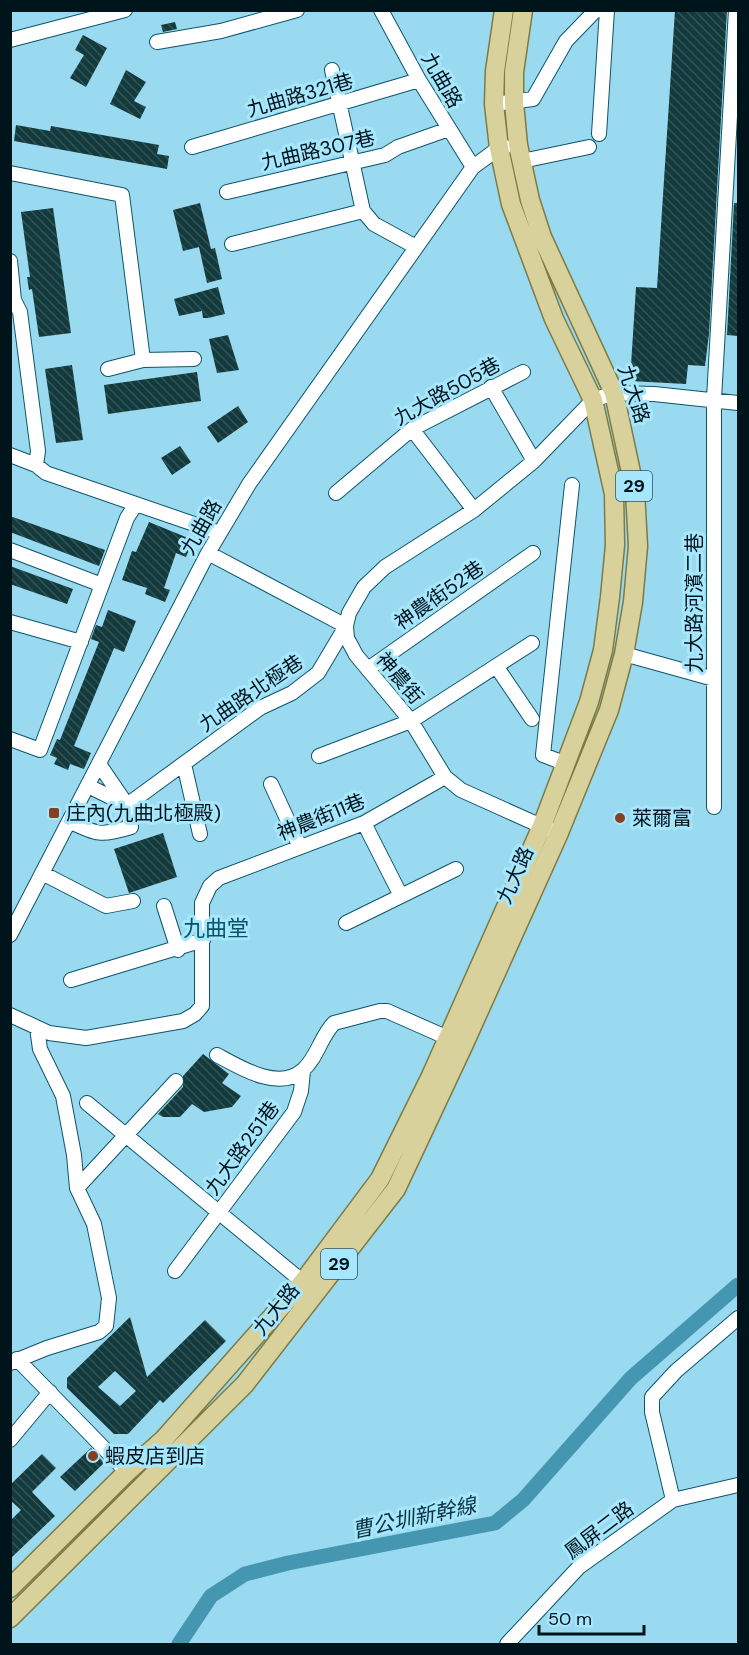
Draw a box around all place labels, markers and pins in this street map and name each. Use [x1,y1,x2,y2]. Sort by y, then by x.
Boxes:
place label: 庄內(九曲北極殿) [66,800,221,826]
place label: 萊爾富 [632,805,692,831]
marker: 庄內(九曲北極殿) [47,806,61,820]
marker: 萊爾富 [613,811,627,825]
place label: 蝦皮店到店 [105,1443,205,1469]
marker: 蝦皮店到店 [86,1449,100,1463]

